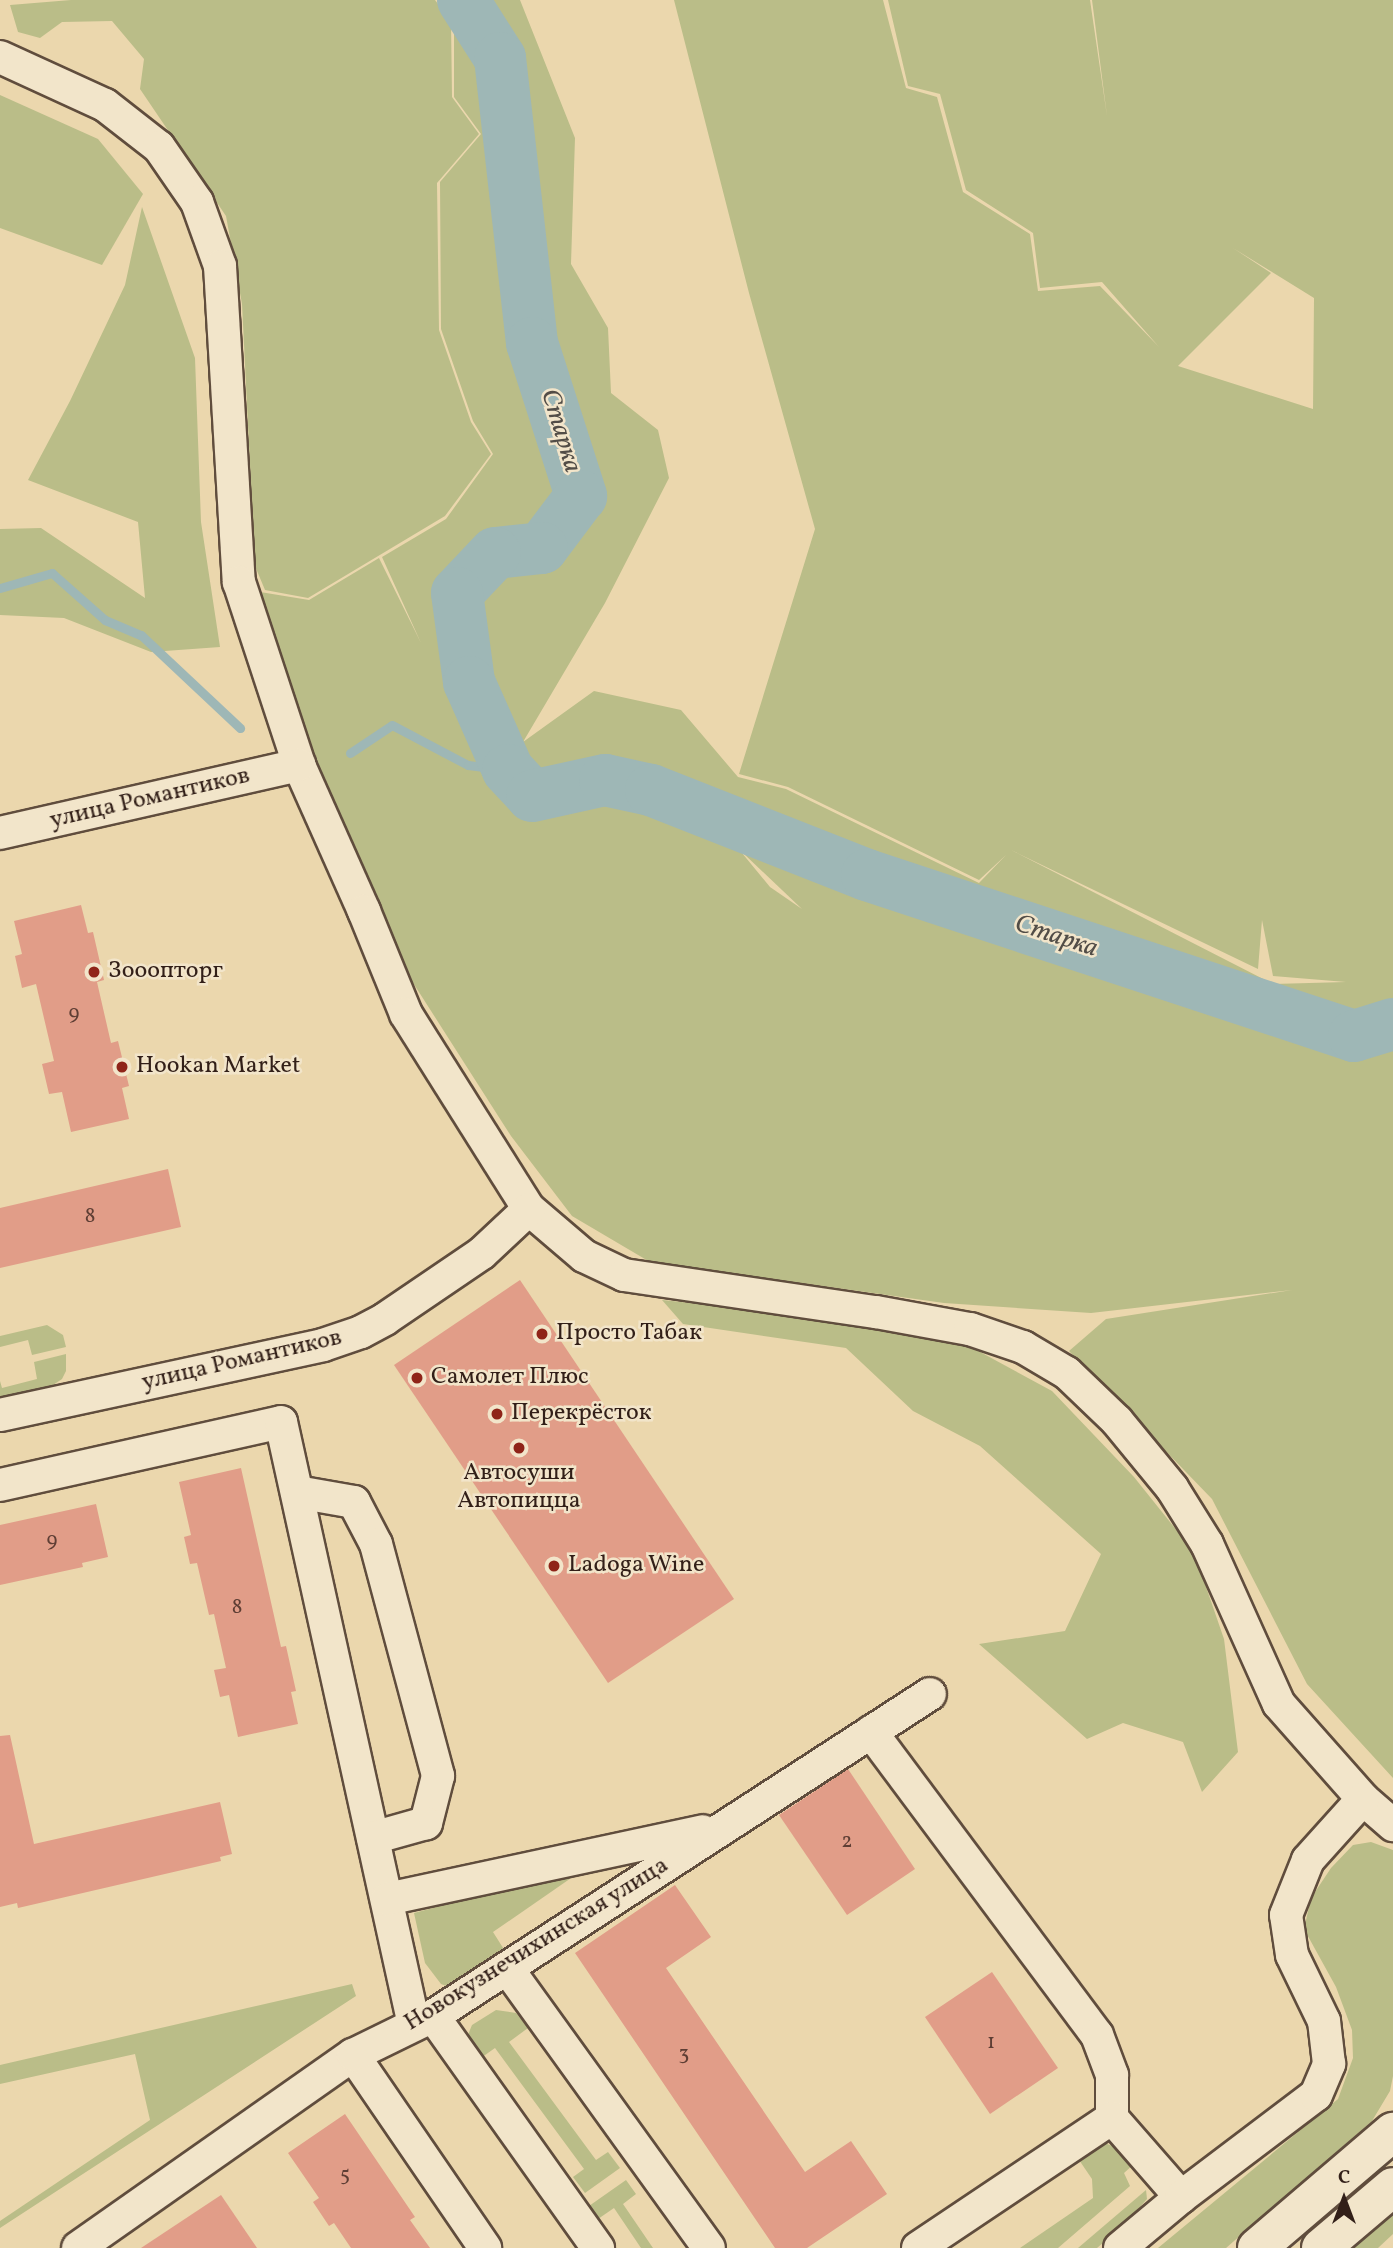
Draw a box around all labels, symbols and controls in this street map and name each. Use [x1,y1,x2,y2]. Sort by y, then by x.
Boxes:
water label: Старка [533,386,587,476]
street label: улица Романтиков [47,762,253,836]
water label: Старка [1011,909,1101,965]
place label: Зооопторг [108,958,223,986]
marker: Зооопторг [86,964,102,980]
house number: 9 [69,1001,79,1027]
place label: Hookan Market [136,1053,300,1081]
marker: Hookan Market [114,1059,130,1075]
house number: 8 [85,1204,95,1230]
place label: Просто Табак [556,1320,703,1348]
street label: улица Романтиков [139,1324,345,1398]
marker: Просто Табак [534,1326,550,1342]
place label: Самолет Плюс [431,1364,589,1392]
marker: Самолет Плюс [409,1370,425,1386]
place label: Перекрёсток [511,1400,652,1428]
marker: Перекрёсток [489,1406,505,1422]
marker: Автосуши Автопицца [511,1440,527,1456]
place label: Автосуши Автопицца [457,1460,581,1516]
house number: 9 [47,1528,57,1554]
place label: Ladoga Wine [568,1552,705,1580]
marker: Ladoga Wine [546,1558,562,1574]
house number: 8 [232,1595,242,1621]
house number: 2 [841,1829,853,1855]
street label: Новокузнечихинская улица [399,1852,675,2038]
house number: 1 [987,2030,995,2056]
house number: 3 [679,2041,689,2067]
house number: 5 [340,2162,350,2188]
north arrow [1309,2164,1379,2234]
text: С [1338,2165,1350,2191]

